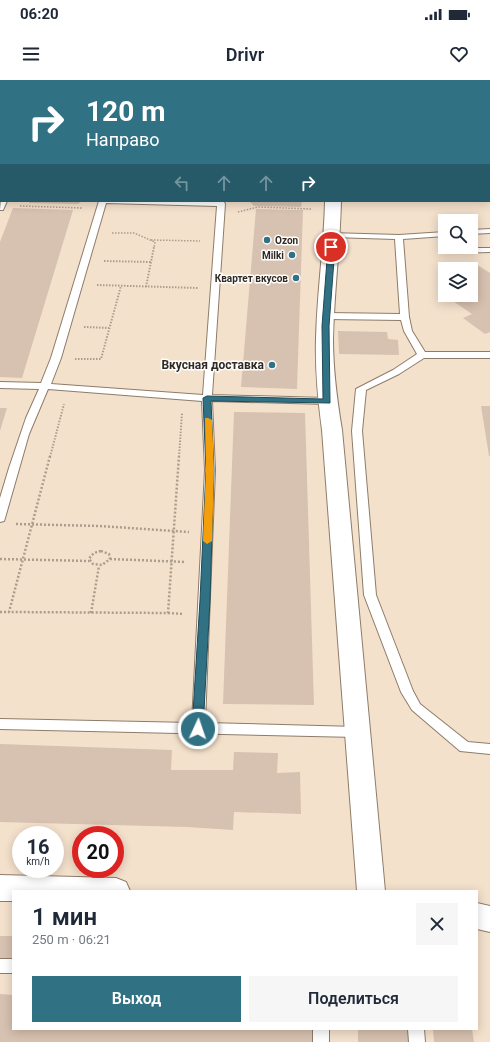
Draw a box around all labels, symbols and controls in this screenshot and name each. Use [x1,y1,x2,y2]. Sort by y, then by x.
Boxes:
text: 06:20 [20,5,59,23]
icon: menu [20,43,42,65]
icon: heart [448,43,470,65]
text: Drivr [226,44,264,65]
text: 120 m [86,95,165,128]
icon: right [20,96,72,148]
text: Направо [86,129,159,150]
icon: left [171,172,193,194]
icon: ahead [213,172,235,194]
icon: ahead [255,172,277,194]
icon: right [297,172,319,194]
map controls [438,214,478,302]
button: search [438,214,478,254]
pin [314,230,348,264]
marker: Ozon [262,235,272,245]
place label: Ozon [275,235,299,246]
icon: arrive [320,236,342,258]
place label: Milki [262,250,284,261]
marker: Milki [287,250,297,260]
button: layers [438,262,478,302]
place label: Квартет вкусов [215,273,288,284]
marker: Квартет вкусов [291,273,301,283]
place label: Вкусная доставка [161,358,265,372]
marker: Вкусная доставка [267,360,277,370]
position arrow [177,708,219,750]
speed limit sign: 20 [72,826,124,878]
text: 16 [27,835,49,859]
text: km/h [26,856,50,867]
text: 1 мин [32,903,97,931]
button: close [416,903,458,945]
text: 250 m · 06:21 [32,932,111,947]
button: Выход [32,976,241,1022]
button: Поделиться [249,976,458,1022]

